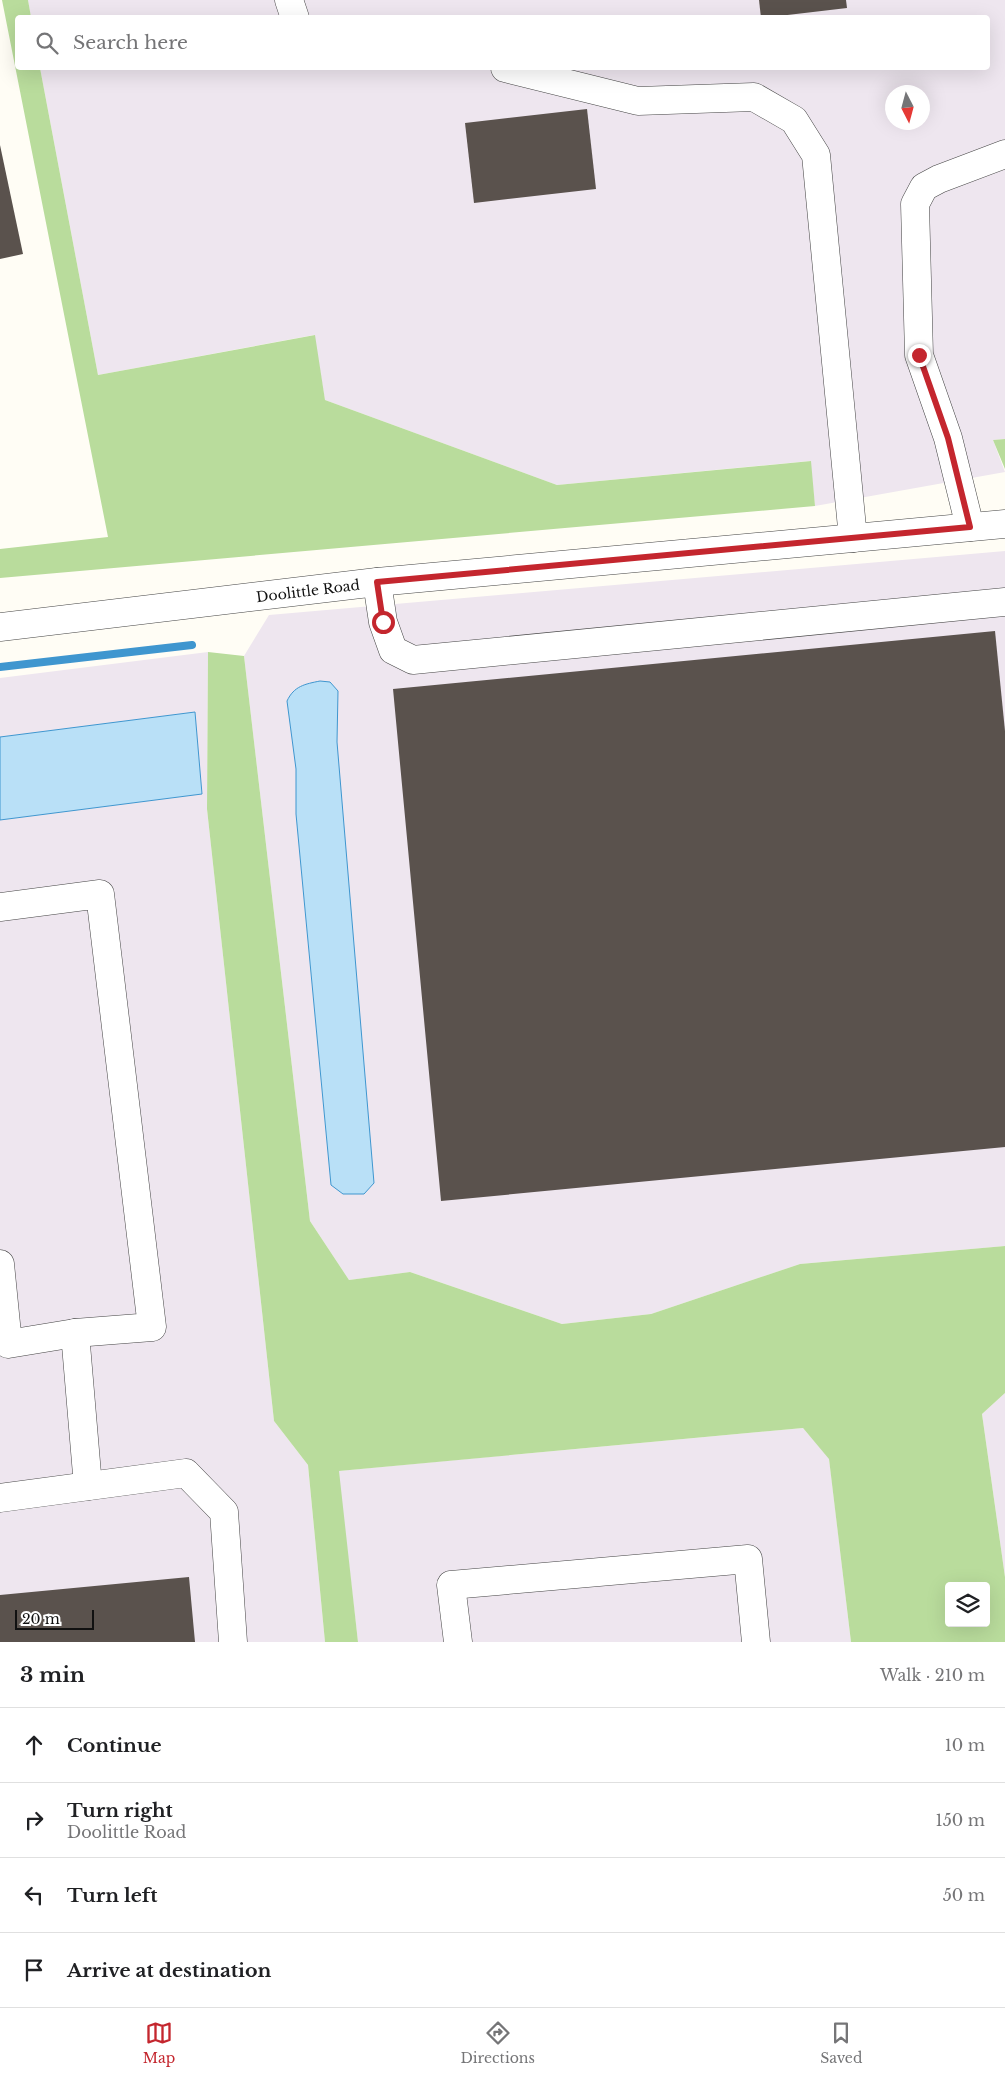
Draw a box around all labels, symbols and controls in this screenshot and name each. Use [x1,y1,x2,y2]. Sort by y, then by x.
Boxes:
search box [15,15,990,70]
icon: search [33,29,61,57]
text: Search here [73,31,188,54]
north arrow [885,85,930,130]
route end [908,344,931,367]
street label: Doolittle Road [255,576,361,606]
route start [372,611,395,634]
map controls [945,1582,990,1627]
button: layers [945,1582,990,1627]
scale bar [15,1607,94,1630]
text: 20 m [22,1610,60,1628]
text: 3 min [20,1662,85,1688]
text: Walk · 210 m [880,1665,985,1685]
icon: ahead [20,1731,48,1759]
text: Continue [67,1734,162,1757]
text: 10 m [945,1735,985,1755]
text: Turn right [67,1799,173,1822]
icon: right [20,1806,48,1834]
text: 150 m [936,1810,985,1830]
text: Doolittle Road [67,1822,186,1842]
icon: left [20,1881,48,1909]
text: Turn left [67,1884,158,1907]
text: 50 m [943,1885,985,1905]
icon: arrive [20,1956,48,1984]
text: Arrive at destination [67,1959,271,1982]
tab: Map [143,2019,175,2067]
tab: Directions [460,2019,535,2067]
tab: Saved [820,2019,862,2067]

